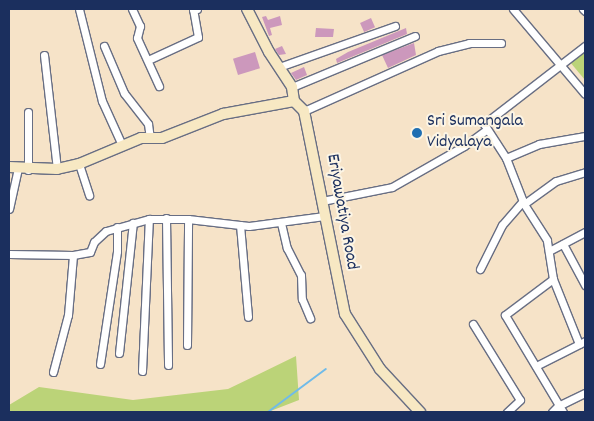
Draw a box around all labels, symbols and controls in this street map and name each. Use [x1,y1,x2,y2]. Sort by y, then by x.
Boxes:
place label: Sri Sumangala Vidyalaya [427,112,523,154]
marker: Sri Sumangala Vidyalaya [411,127,423,139]
street label: Eriyawatiya Road [320,152,362,272]

